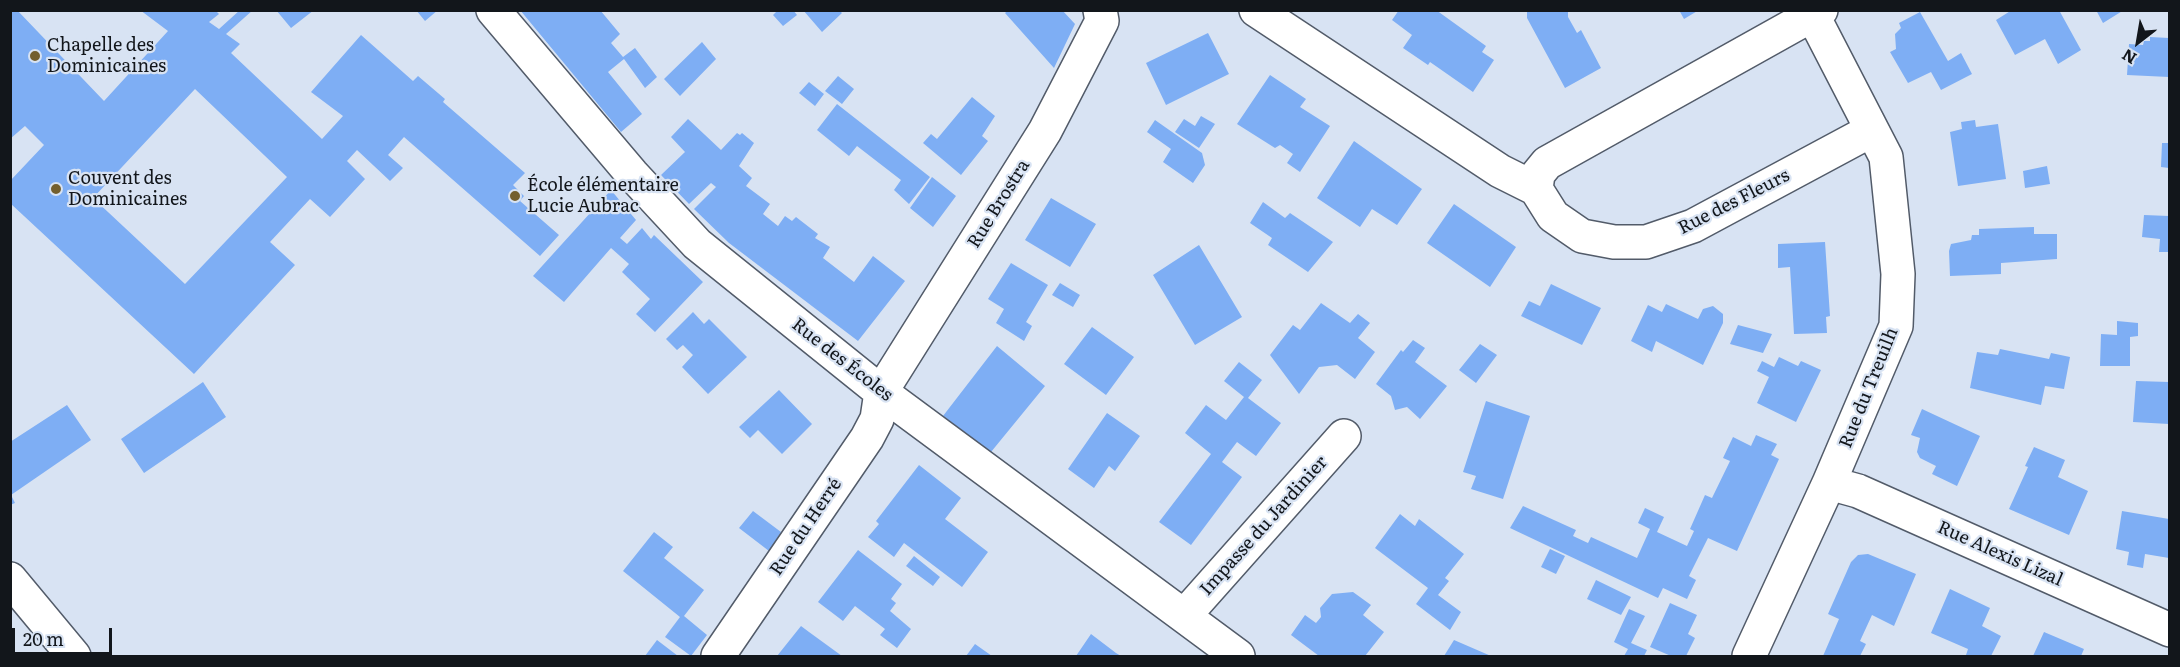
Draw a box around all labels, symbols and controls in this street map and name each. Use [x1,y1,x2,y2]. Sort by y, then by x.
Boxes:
north arrow [2108,12,2168,72]
place label: Chapelle des Dominicaines [47,35,166,78]
text: N [2117,44,2141,71]
marker: Chapelle des Dominicaines [28,49,42,63]
street label: Rue Brostra [963,156,1035,252]
street label: Rue des Fleurs [1675,165,1793,239]
place label: Couvent des Dominicaines [68,168,187,210]
place label: École élémentaire Lucie Aubrac [527,175,679,218]
marker: Couvent des Dominicaines [49,182,63,196]
marker: École élémentaire Lucie Aubrac [508,189,522,203]
street label: Rue des Écoles [787,314,897,406]
street label: Rue du Treuilh [1835,325,1903,451]
street label: Impasse du Jardinier [1196,452,1332,600]
street label: Rue du Herré [766,474,846,580]
street label: Rue Alexis Lizal [1934,517,2066,591]
scale bar [15,616,116,654]
text: 20 m [23,625,64,652]

